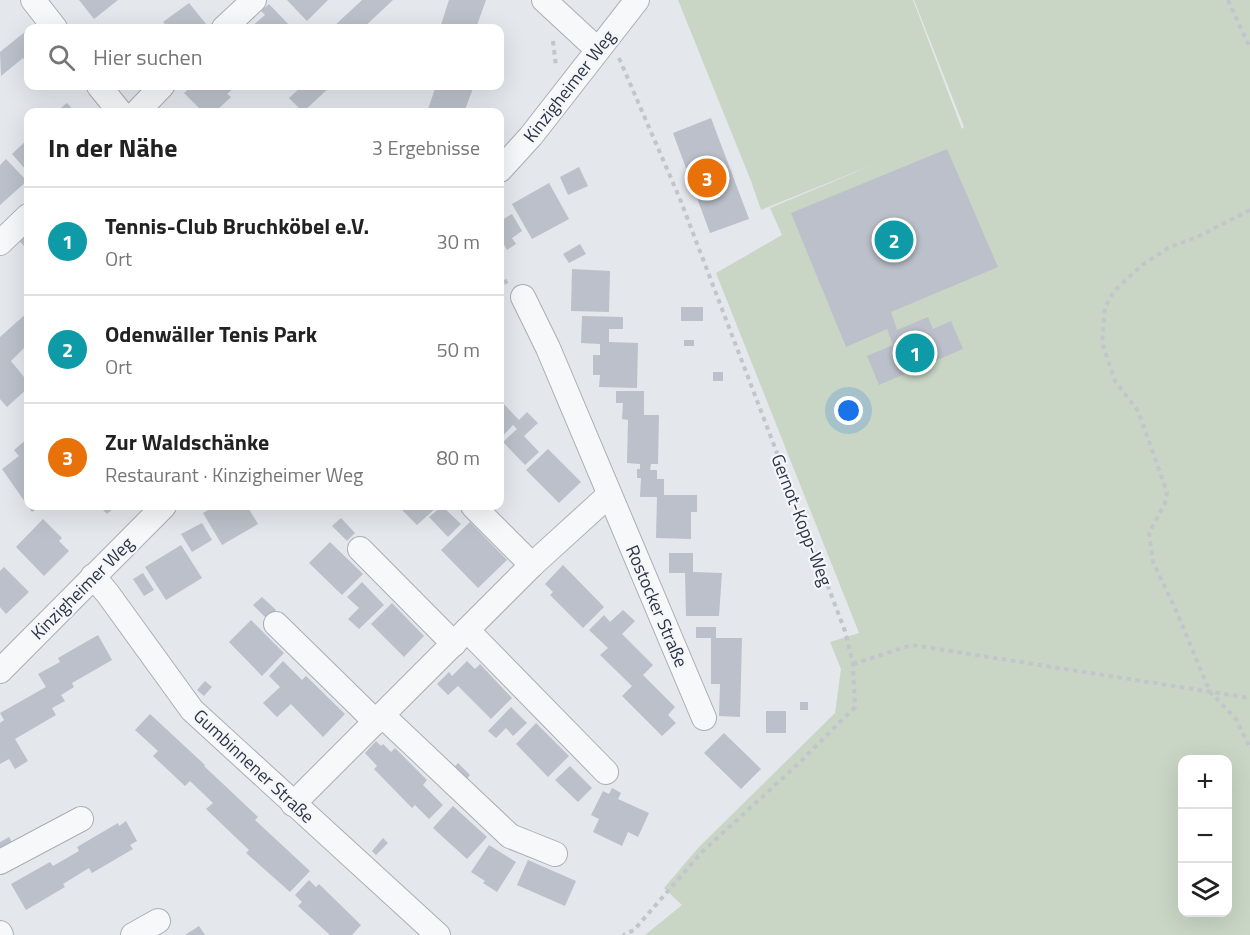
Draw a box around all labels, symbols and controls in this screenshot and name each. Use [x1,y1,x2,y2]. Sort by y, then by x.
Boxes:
search box [24,24,504,90]
street label: Kinzigheimer Weg [516,24,622,148]
text: Hier suchen [93,40,202,74]
icon: search [45,41,78,74]
text: In der Nähe [48,128,177,167]
text: 3 Ergebnisse [372,132,480,163]
pin: 3 [688,156,726,201]
text: Tennis-Club Bruchköbel e.V. [105,209,369,243]
pin: 2 [874,218,914,262]
text: 1 [62,226,73,257]
text: 30 m [436,226,480,257]
text: Ort [105,243,132,274]
text: Odenwäller Tenis Park [105,317,317,351]
pin: 1 [896,330,934,376]
text: 2 [62,334,73,365]
text: 50 m [436,334,480,365]
text: Ort [105,351,132,382]
your location [834,396,863,425]
text: Zur Waldschänke [105,425,269,459]
text: 3 [62,442,73,473]
text: 80 m [436,442,480,473]
street label: Gernot-Kopp-Weg [764,450,840,590]
text: Restaurant · Kinzigheimer Weg [105,459,363,490]
street label: Kinzigheimer Weg [24,530,140,646]
street label: Rostocker Straße [619,541,695,671]
street label: Gumbinnener Straße [187,703,321,829]
map controls [1178,755,1232,917]
button: + [1178,755,1232,809]
button: − [1178,809,1232,863]
button: layers [1178,863,1232,917]

